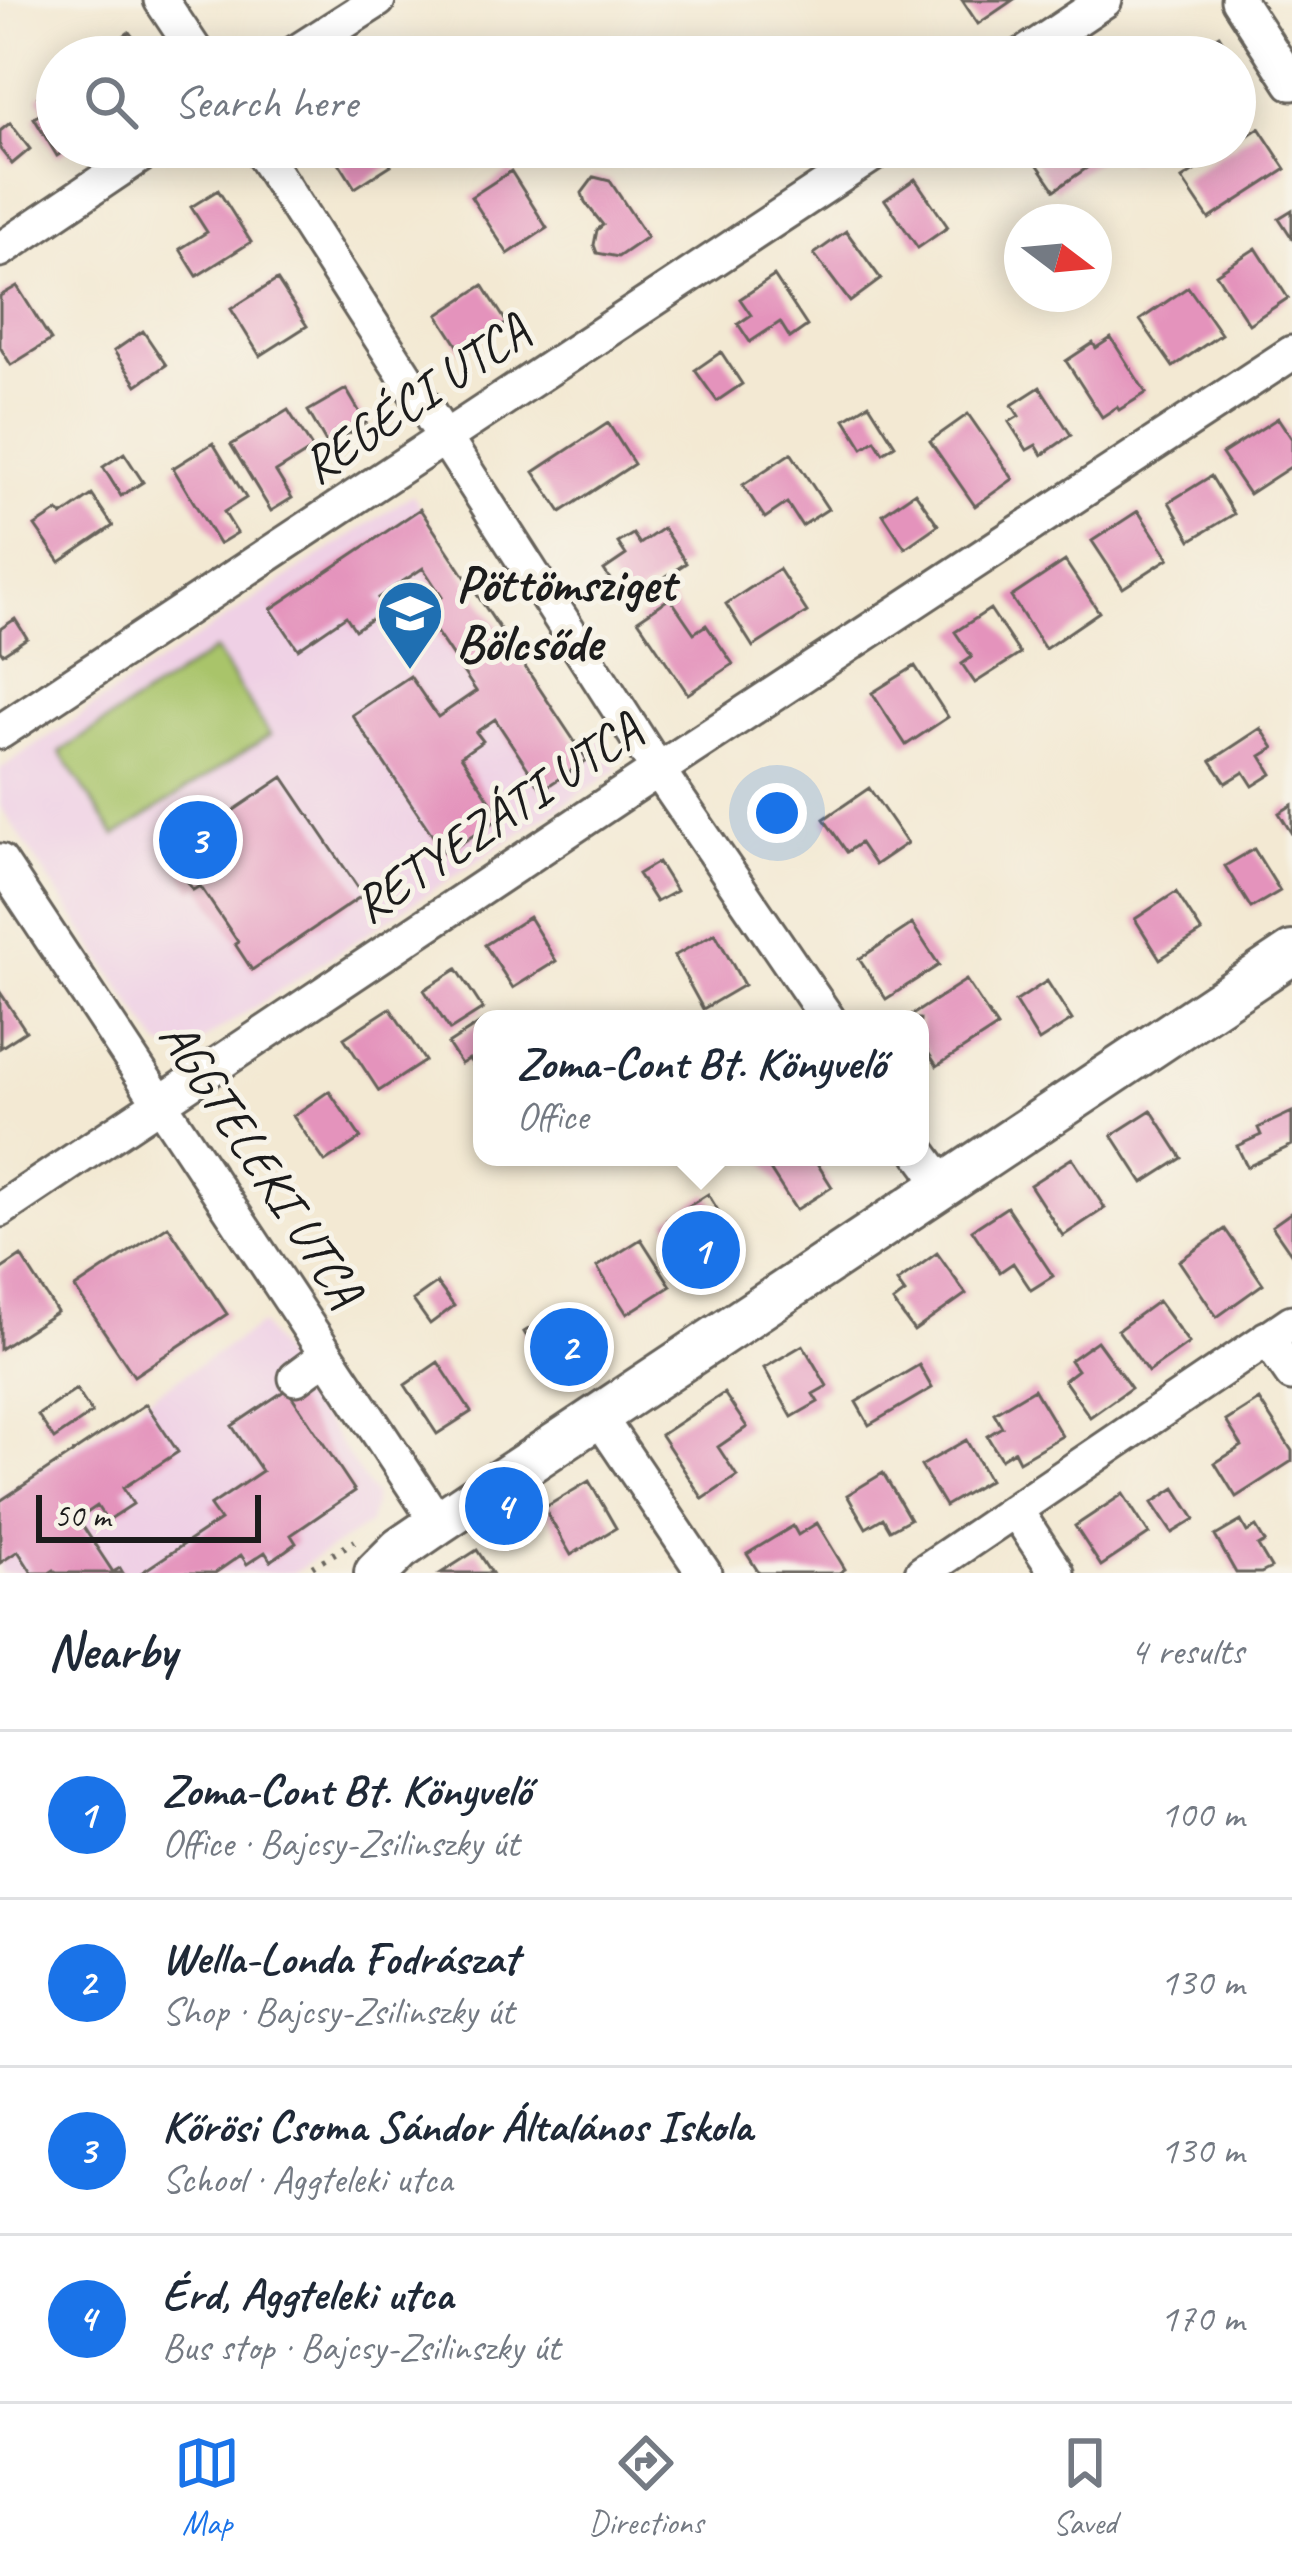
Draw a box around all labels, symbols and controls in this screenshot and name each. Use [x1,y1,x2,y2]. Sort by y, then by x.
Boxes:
search box [36,36,1256,168]
icon: search [78,69,144,135]
text: Search here [174,74,357,131]
north arrow [1004,204,1112,312]
street label: REGÉCI UTCA [289,298,542,497]
place label: Pöttömsziget Bölcsőde [456,552,681,675]
school or university icon: Pöttömsziget Bölcsőde [375,578,445,672]
street label: RETYEZÁTI UTCA [341,697,654,937]
your location [747,783,807,843]
pin: 3 [159,795,237,885]
street label: AGGTELEKI UTCA [146,1008,379,1319]
popup [473,1010,929,1166]
text: Zoma-Cont Bt. Könyvelő [517,1035,885,1092]
text: Office [517,1092,588,1141]
pin: 1 [662,1205,740,1295]
pin: 2 [530,1302,608,1392]
pin: 4 [465,1461,543,1551]
scale bar [36,1489,261,1542]
text: 50 m [54,1495,110,1537]
text: Nearby [48,1619,176,1683]
text: 4 results [1130,1627,1244,1676]
text: Zoma-Cont Bt. Könyvelő [162,1762,531,1819]
text: 1 [78,1790,96,1839]
text: 100 m [1160,1790,1244,1839]
text: Office · Bajcsy-Zsilinszky út [162,1819,519,1868]
text: Wella-Londa Fodrászat [162,1930,518,1987]
text: 2 [78,1958,96,2007]
text: 130 m [1160,1958,1244,2007]
text: Shop · Bajcsy-Zsilinszky út [162,1987,514,2036]
text: Kőrösi Csoma Sándor Általános Iskola [162,2098,752,2155]
text: 3 [78,2126,96,2175]
text: 130 m [1160,2126,1244,2175]
text: School · Aggteleki utca [162,2155,452,2204]
text: Érd, Aggteleki utca [162,2266,453,2323]
text: 4 [78,2294,96,2343]
text: 170 m [1160,2294,1244,2343]
text: Bus stop · Bajcsy-Zsilinszky út [162,2323,560,2372]
tab: Map [174,2430,240,2544]
tab: Directions [589,2430,703,2544]
tab: Saved [1052,2430,1118,2544]

